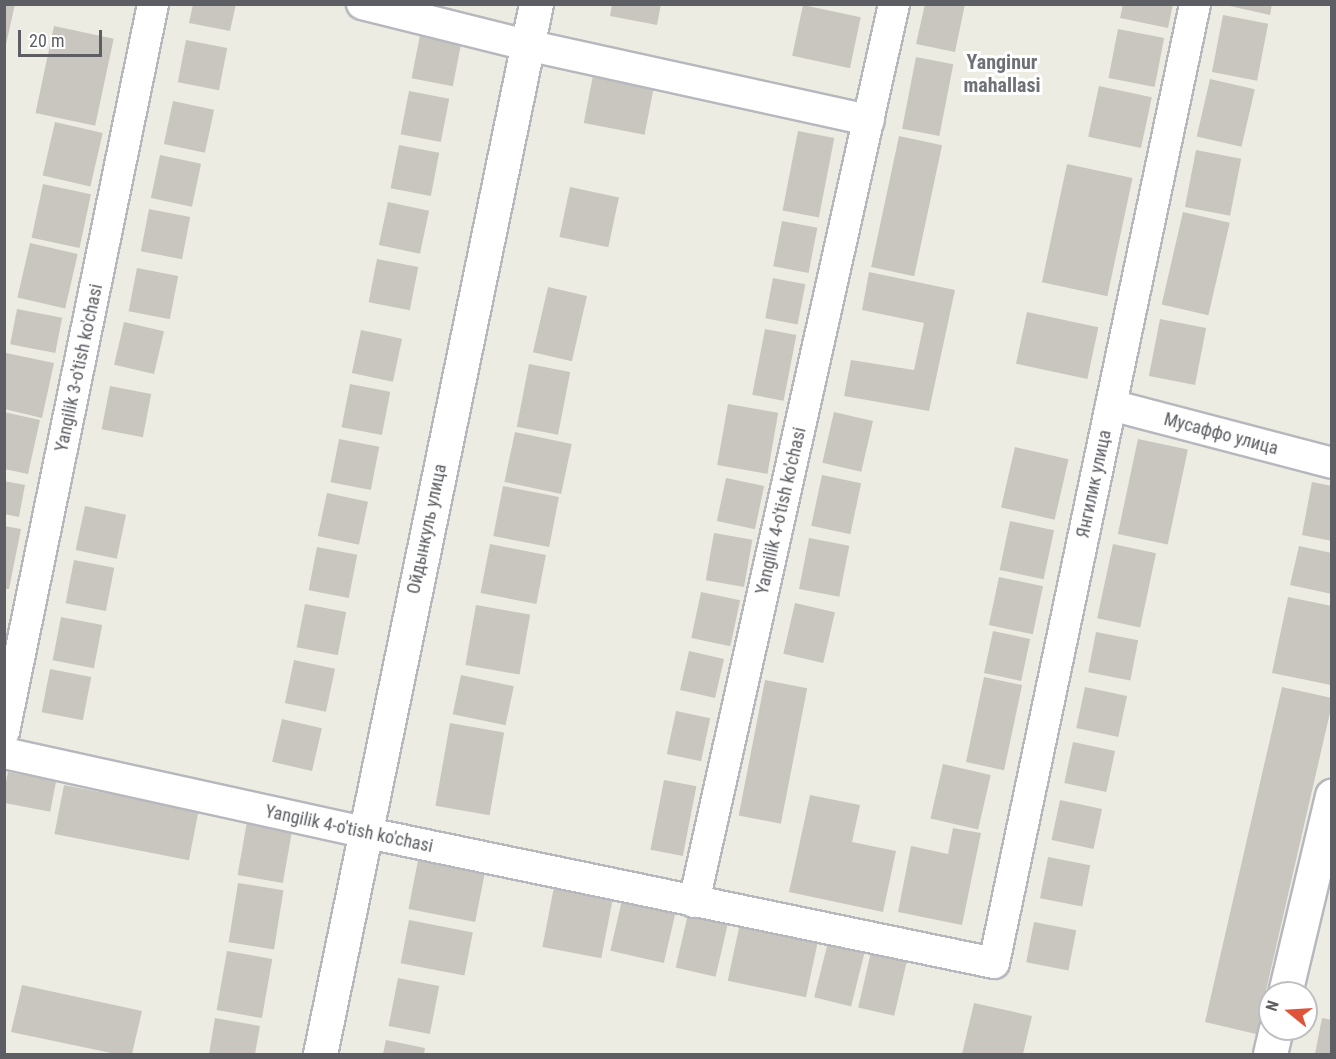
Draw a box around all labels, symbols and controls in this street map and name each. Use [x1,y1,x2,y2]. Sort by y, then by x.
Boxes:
scale bar [21,18,105,56]
text: 20 m [29,30,64,51]
district label: Yanginur mahallasi [963,51,1041,98]
street label: Yangilik 3-o'tish ko'chasi [51,282,107,454]
street label: Мусаффо улица [1162,408,1280,460]
street label: Yangilik 4-o'tish ko'chasi [751,425,811,597]
street label: Янгилик улица [1072,428,1116,540]
street label: Ойдынкуль улица [403,462,451,596]
street label: Yangilik 4-o'tish ko'chasi [263,801,435,857]
north arrow [1258,981,1318,1041]
text: N [1262,998,1283,1014]

